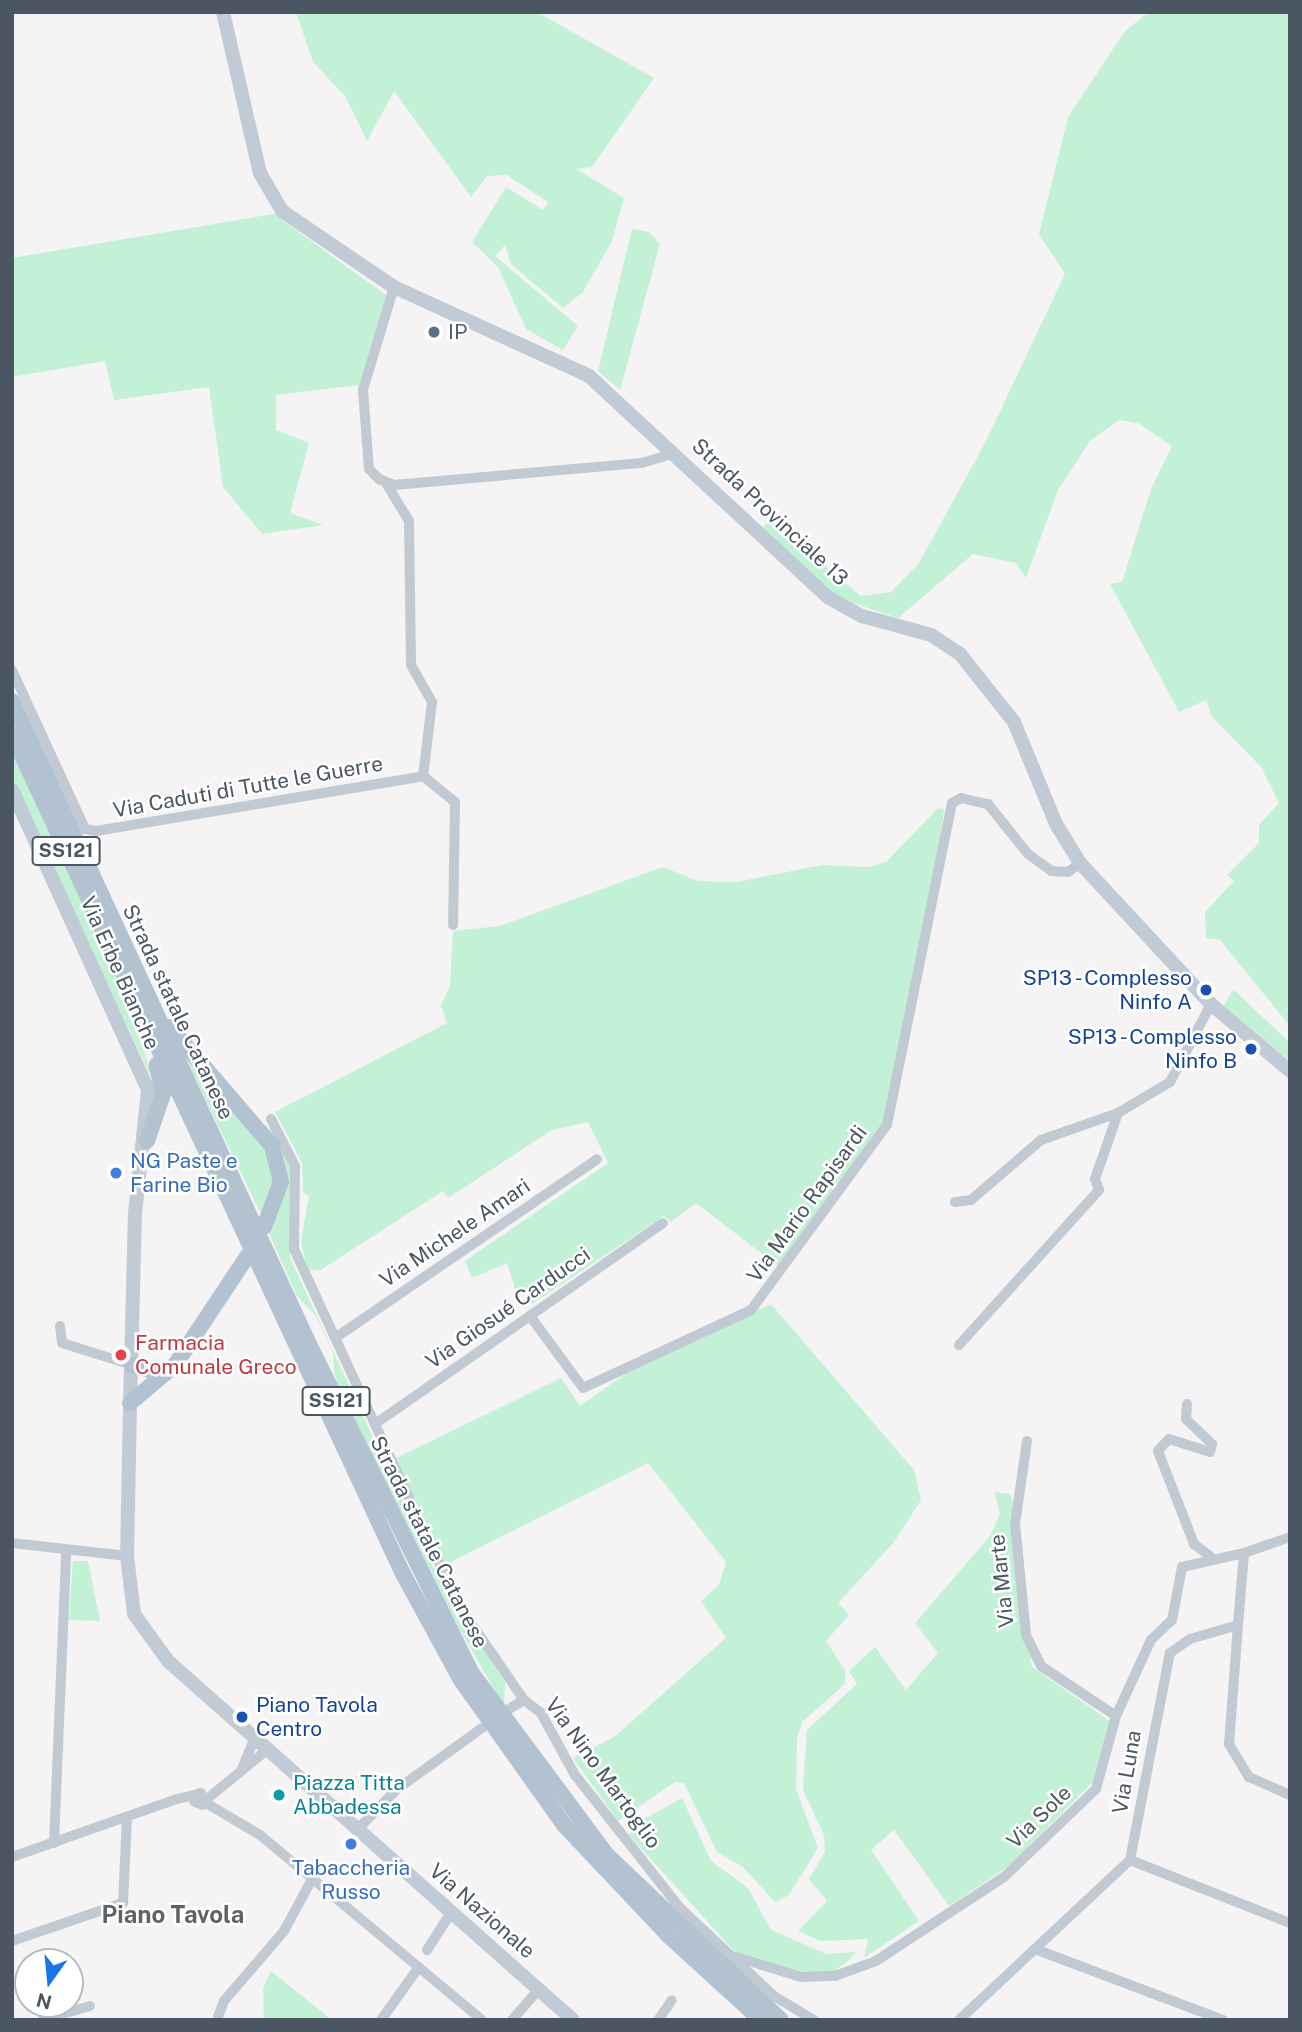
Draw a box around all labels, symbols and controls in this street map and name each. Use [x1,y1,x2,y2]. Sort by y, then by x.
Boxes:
place label: IP [448,319,467,345]
marker: IP [426,324,442,340]
street label: Strada Provinciale 13 [687,433,853,591]
street label: Via Caduti di Tutte le Guerre [111,751,385,823]
road number: SS121 [31,836,101,866]
street label: Via Erbe Bianche [75,893,165,1053]
street label: Strada statale Catanese [117,900,239,1124]
place label: SP13 - Complesso Ninfo A [1017,965,1192,1015]
marker: SP13 - Complesso Ninfo A [1198,982,1214,998]
place label: SP13 - Complesso Ninfo B [1062,1024,1237,1074]
marker: SP13 - Complesso Ninfo B [1243,1041,1259,1057]
street label: Via Mario Rapisardi [742,1121,872,1287]
place label: NG Paste e Farine Bio [130,1148,238,1198]
marker: NG Paste e Farine Bio [108,1165,124,1181]
street label: Via Michele Amari [375,1173,535,1293]
street label: Via Giosué Carducci [421,1242,595,1374]
place label: Farmacia Comunale Greco [135,1330,297,1380]
marker: Farmacia Comunale Greco [113,1347,129,1363]
road number: SS121 [301,1386,371,1416]
street label: Strada statale Catanese [365,1432,493,1652]
street label: Via Marte [985,1533,1019,1629]
place label: Piano Tavola Centro [256,1692,378,1742]
street label: Via Nino Martoglio [540,1693,666,1853]
marker: Piano Tavola Centro [234,1709,250,1725]
street label: Via Luna [1107,1728,1147,1816]
place label: Piazza Titta Abbadessa [293,1770,405,1820]
street label: Via Sole [1002,1780,1076,1854]
marker: Piazza Titta Abbadessa [271,1787,287,1803]
marker: Tabaccheria Russo [343,1836,359,1852]
place label: Tabaccheria Russo [292,1855,410,1905]
street label: Via Nazionale [424,1858,540,1964]
district label: Piano Tavola [102,1901,244,1929]
north arrow [14,1948,84,2018]
text: N [34,1989,54,2014]

